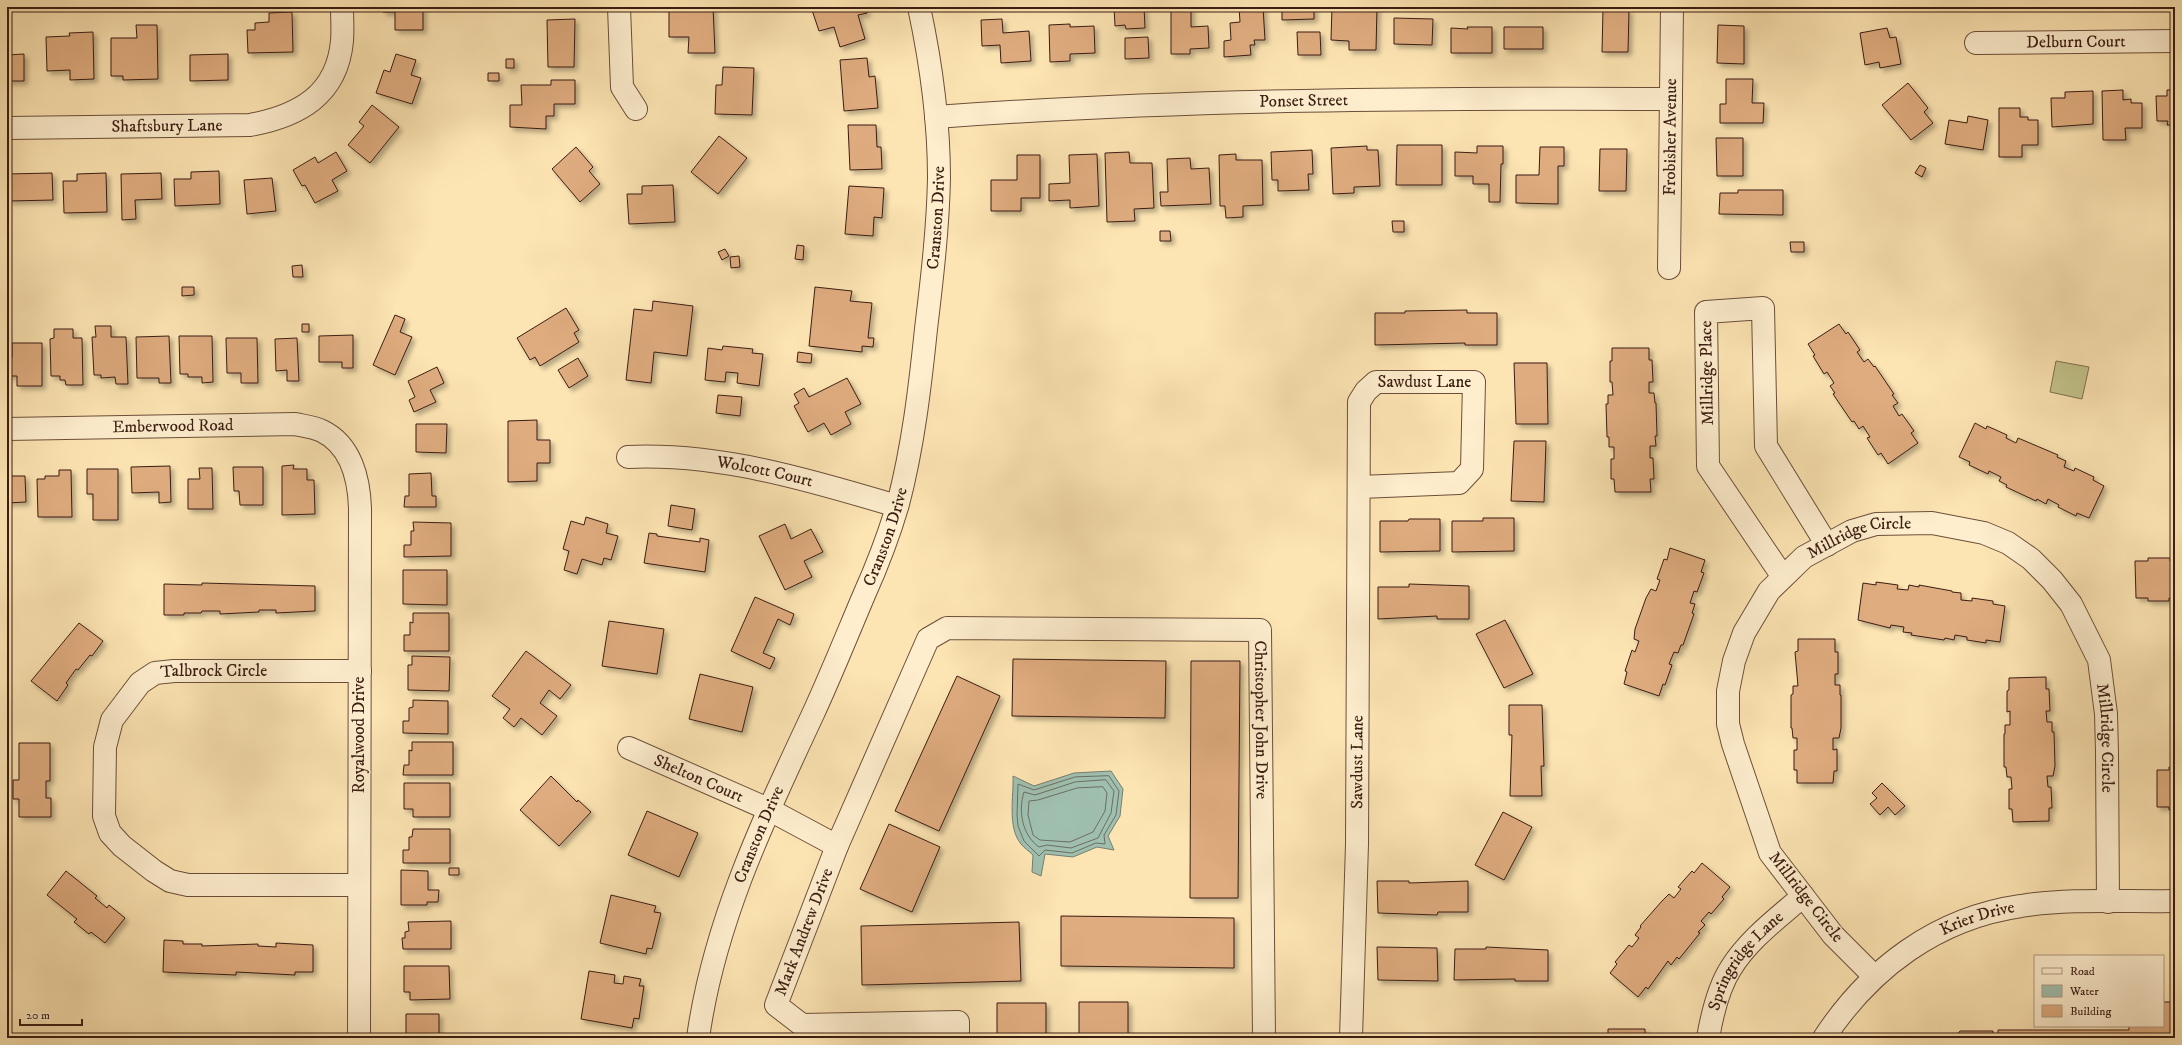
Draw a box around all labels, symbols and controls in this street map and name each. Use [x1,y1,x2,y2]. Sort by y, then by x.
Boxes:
street label: Delburn Court [2026,30,2126,53]
street label: Frobisher Avenue [1659,78,1682,196]
street label: Ponset Street [1259,89,1349,113]
street label: Shaftsbury Lane [111,114,223,138]
street label: Cranston Drive [922,166,950,271]
street label: Millridge Place [1695,320,1719,426]
street label: Sawdust Lane [1378,371,1471,393]
street label: Emberwood Road [112,414,234,438]
street label: Wolcott Court [714,451,816,493]
street label: Cranston Drive [858,485,913,590]
street label: Millridge Circle [1803,512,1911,564]
street label: Christopher John Drive [1249,640,1273,799]
street label: Talbrock Circle [159,660,267,683]
street label: Royalwood Drive [348,676,370,794]
street label: Millridge Circle [2091,682,2118,793]
street label: Sawdust Lane [1346,715,1369,809]
street label: Shelton Court [650,749,747,808]
street label: Cranston Drive [729,782,789,886]
street label: Millridge Circle [1764,847,1848,947]
street label: Mark Andrew Drive [770,865,838,999]
street label: Krier Drive [1936,896,2016,941]
street label: Springridge Lane [1703,906,1788,1013]
legend [2034,955,2164,1027]
text: Road [2070,964,2095,979]
text: Water [2069,984,2099,999]
scale bar [20,1001,82,1027]
text: Building [2070,1004,2111,1019]
text: 20 m [26,1008,50,1023]

